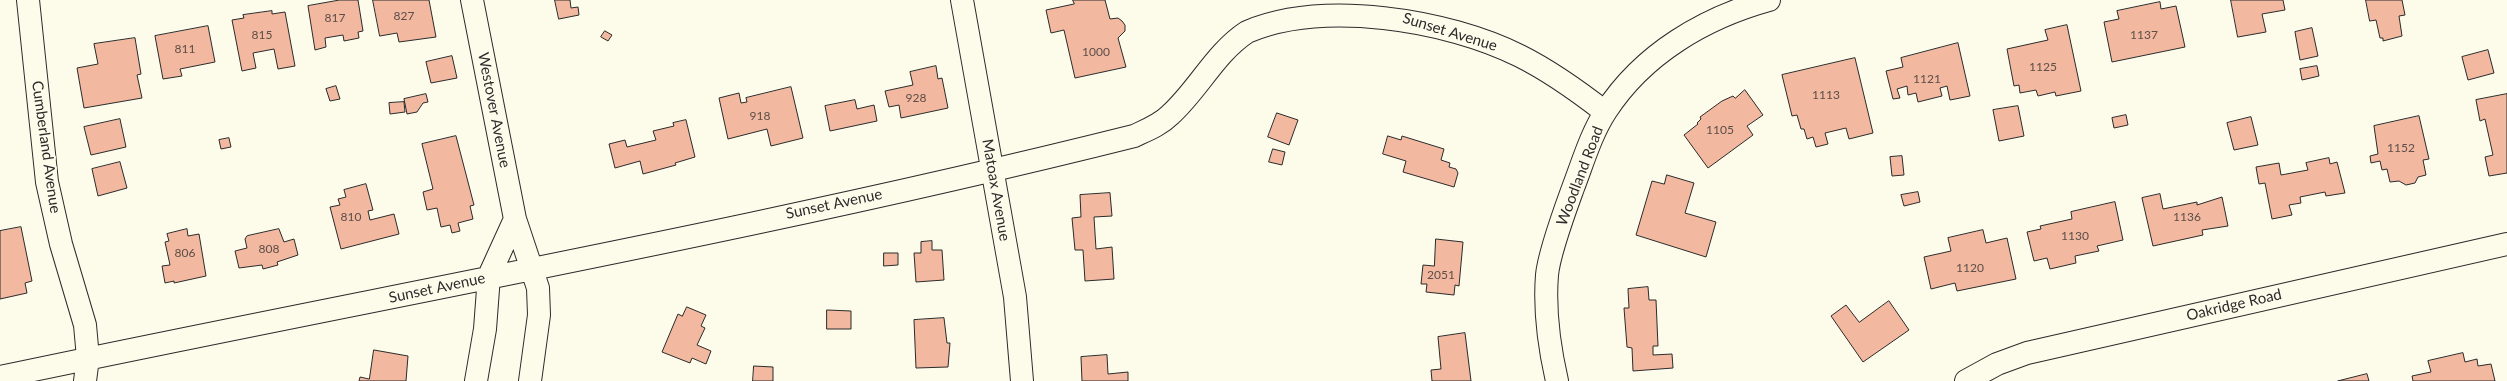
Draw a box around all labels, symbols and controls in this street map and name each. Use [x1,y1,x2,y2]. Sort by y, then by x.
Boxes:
house number: 827 [394,9,414,23]
street label: Sunset Avenue [1401,9,1499,55]
house number: 817 [325,11,345,25]
house number: 815 [252,28,272,42]
house number: 1137 [2130,28,2158,42]
house number: 811 [175,42,195,56]
house number: 1000 [1082,45,1110,59]
street label: Westover Avenue [474,51,514,169]
house number: 1125 [2029,60,2057,74]
house number: 1121 [1913,72,1941,86]
street label: Cumberland Avenue [28,80,64,214]
house number: 1113 [1812,88,1840,102]
house number: 928 [906,91,926,105]
house number: 918 [750,109,770,123]
house number: 1105 [1706,123,1734,137]
street label: Woodland Road [1553,124,1607,228]
street label: Matoax Avenue [978,138,1014,242]
house number: 1152 [2387,141,2415,155]
street label: Sunset Avenue [784,185,884,223]
house number: 810 [341,210,361,224]
house number: 1136 [2173,210,2201,224]
house number: 1130 [2061,229,2089,243]
house number: 808 [259,242,279,256]
house number: 806 [175,246,195,260]
house number: 1120 [1956,261,1984,275]
house number: 2051 [1427,268,1455,282]
street label: Sunset Avenue [387,269,487,307]
street label: Oakridge Road [2185,285,2283,325]

